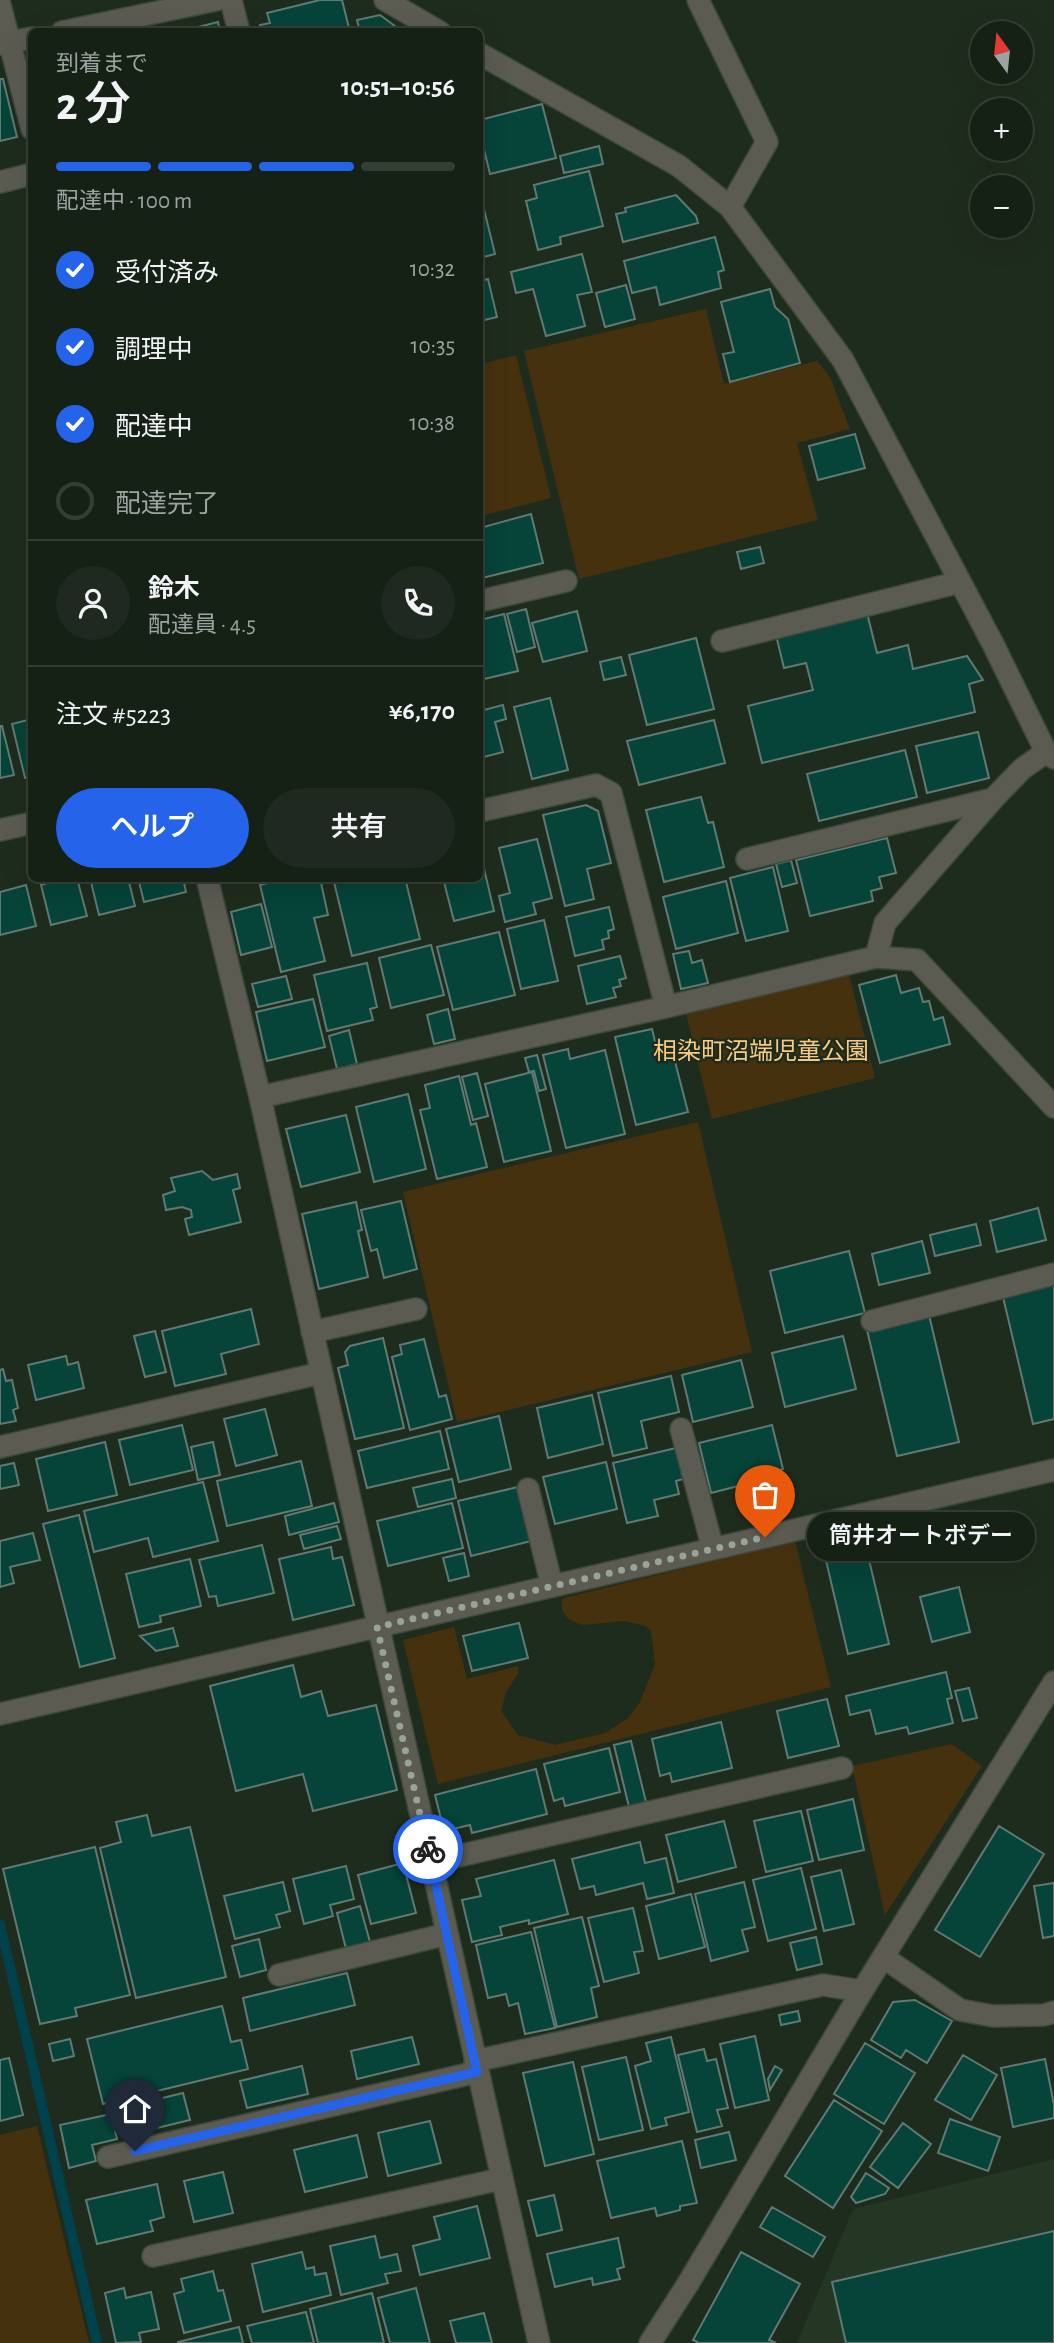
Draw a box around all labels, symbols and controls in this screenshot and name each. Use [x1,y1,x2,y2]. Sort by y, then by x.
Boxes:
north arrow [970,21,1032,84]
map controls [970,21,1033,238]
text: 到着まで [56,53,148,76]
text: 10:51–10:56 [341,74,455,100]
text: 2 分 [56,82,131,128]
button: + [970,98,1033,161]
button: − [970,175,1033,238]
text: 配達中 · 100 m [56,190,192,213]
icon: check [56,251,94,289]
text: 10:32 [410,258,455,281]
text: 受付済み [115,260,219,286]
icon: check [56,328,94,366]
text: 10:35 [411,335,455,358]
text: 調理中 [115,337,193,363]
icon: check [56,405,94,443]
text: 10:38 [409,412,455,435]
text: 配達中 [115,414,193,440]
text: 配達完了 [115,491,219,517]
button: person [56,566,130,640]
button: phone [381,566,455,640]
text: 鈴木 [148,576,200,602]
text: 配達員 · 4.5 [148,614,256,637]
text: ¥6,170 [389,698,455,724]
text: 注文 #5223 [56,702,171,728]
button: ヘルプ [56,788,249,868]
button: 共有 [263,788,455,868]
park label: 相染町沼端児童公園 [653,1038,869,1064]
pin [735,1465,795,1537]
icon: bag [746,1476,784,1514]
callout: 筒井オートボデー [807,1512,1034,1562]
text: 筒井オートボデー [829,1525,1013,1548]
courier [393,1814,463,1884]
icon: bike [409,1830,447,1868]
pin [105,2079,165,2151]
icon: home [116,2090,154,2128]

